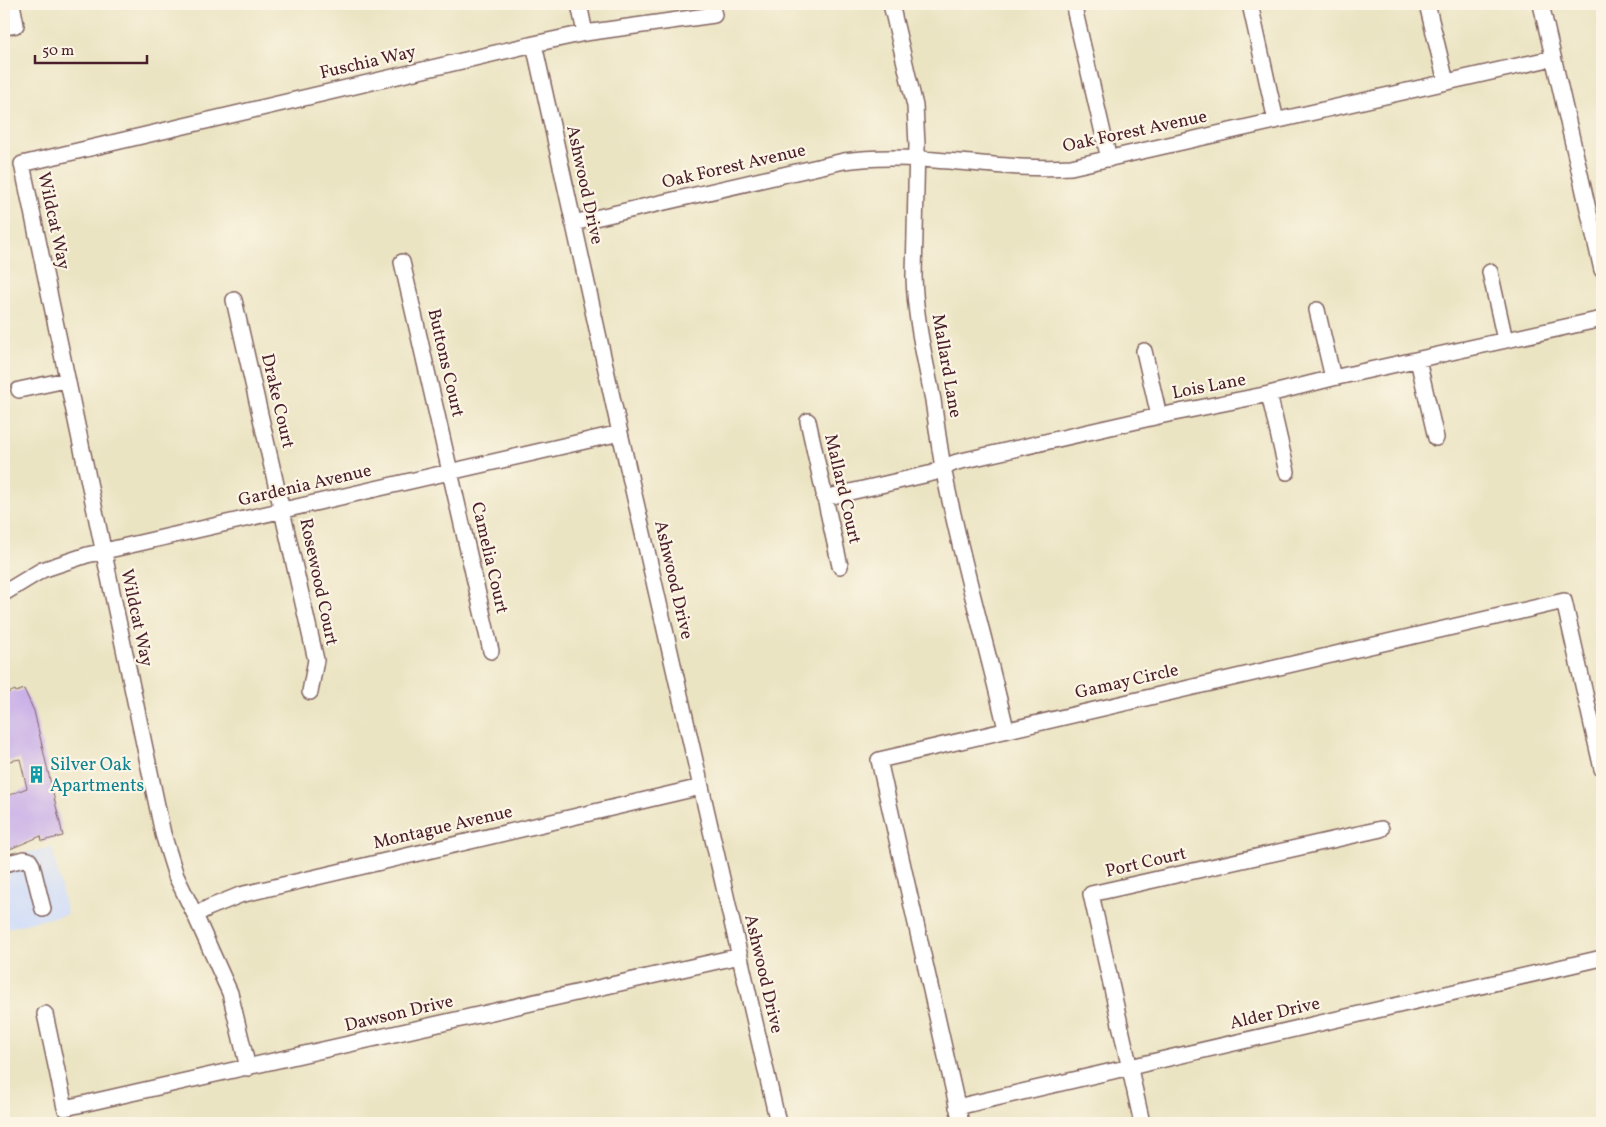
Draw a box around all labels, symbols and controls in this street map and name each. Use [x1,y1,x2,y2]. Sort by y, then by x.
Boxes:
scale bar [35,32,148,64]
street label: Fuschia Way [317,40,419,86]
text: 50 m [42,41,74,62]
street label: Oak Forest Avenue [1061,105,1209,159]
street label: Ashwood Drive [559,123,609,247]
street label: Oak Forest Avenue [660,138,808,196]
street label: Wildcat Way [30,170,76,273]
street label: Buttons Court [420,306,470,420]
street label: Mallard Lane [925,312,967,420]
street label: Drake Court [254,351,300,451]
street label: Lois Lane [1170,368,1248,406]
street label: Mallard Court [817,432,867,546]
street label: Gardenia Avenue [236,459,374,513]
street label: Camelia Court [464,500,514,616]
street label: Rosewood Court [292,516,344,648]
street label: Ashwood Drive [647,518,699,642]
street label: Wildcat Way [113,567,159,670]
street label: Gamay Circle [1073,658,1181,706]
place label: Silver Oak Apartments [50,753,144,799]
building icon: Silver Oak Apartments [26,765,46,785]
street label: Montague Avenue [371,800,515,856]
street label: Port Court [1103,842,1189,884]
street label: Ashwood Drive [737,912,789,1036]
street label: Dawson Drive [342,989,456,1039]
street label: Alder Drive [1227,991,1323,1037]

